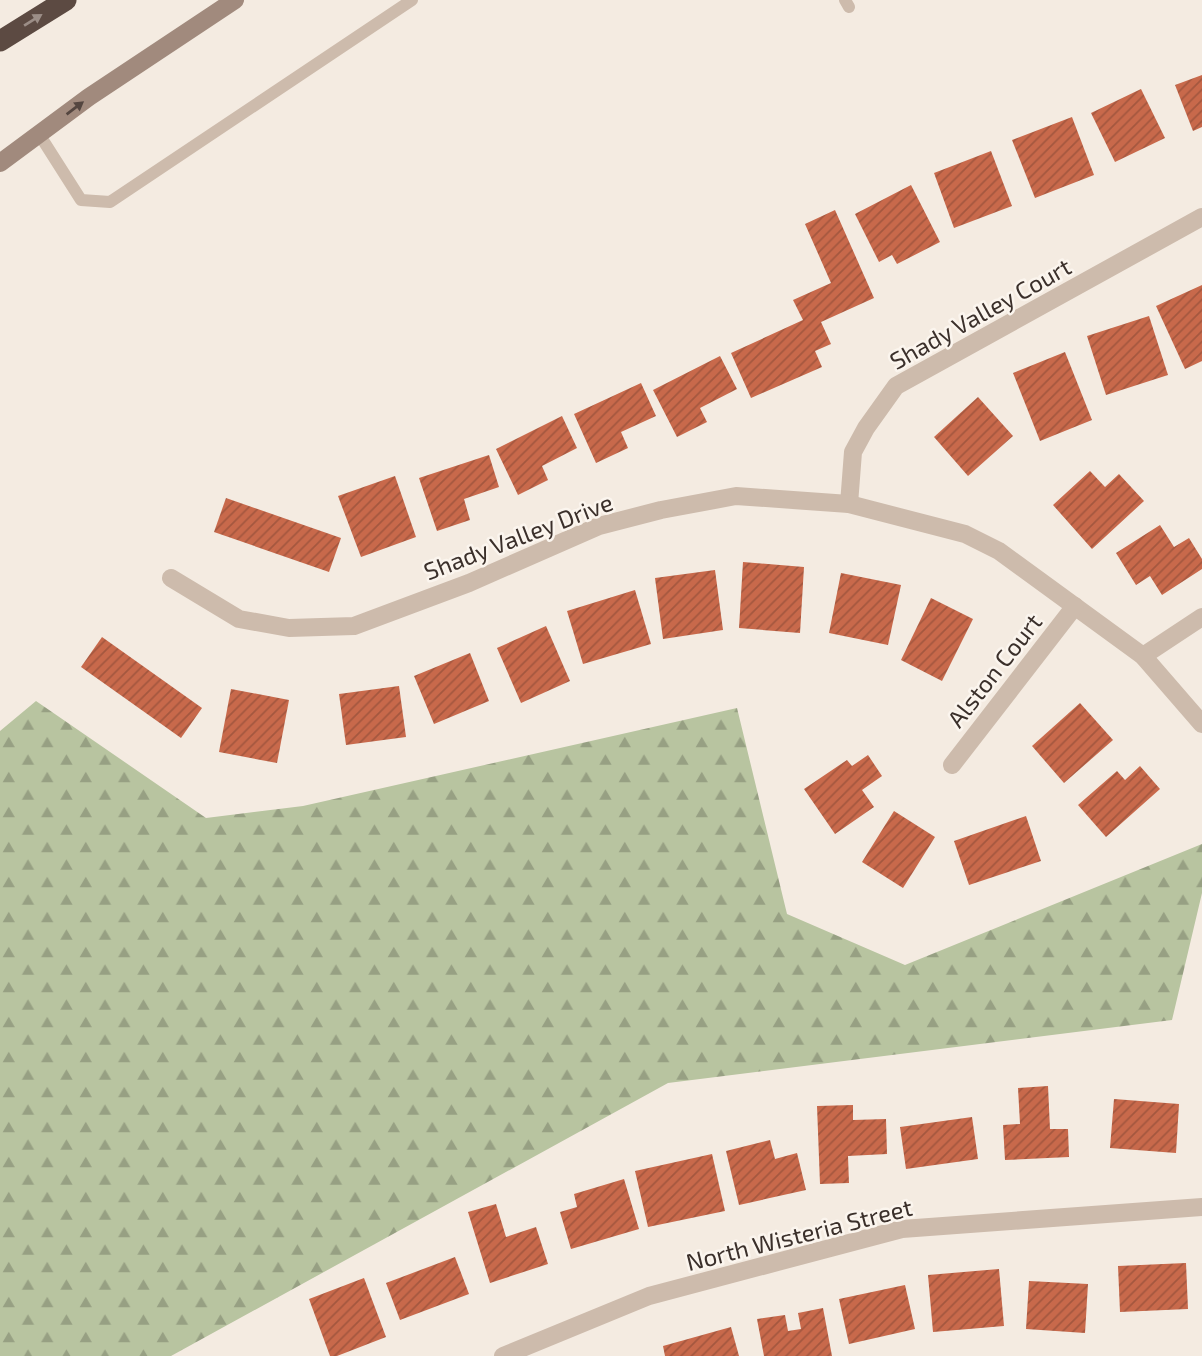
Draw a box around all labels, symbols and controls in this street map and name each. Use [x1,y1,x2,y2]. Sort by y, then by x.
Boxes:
one-way arrow [23,14,43,27]
one-way arrow [65,100,83,115]
street label: Shady Valley Court [884,251,1076,375]
street label: Shady Valley Drive [419,487,617,585]
street label: Alston Court [941,607,1047,733]
street label: North Wisteria Street [683,1192,915,1276]

